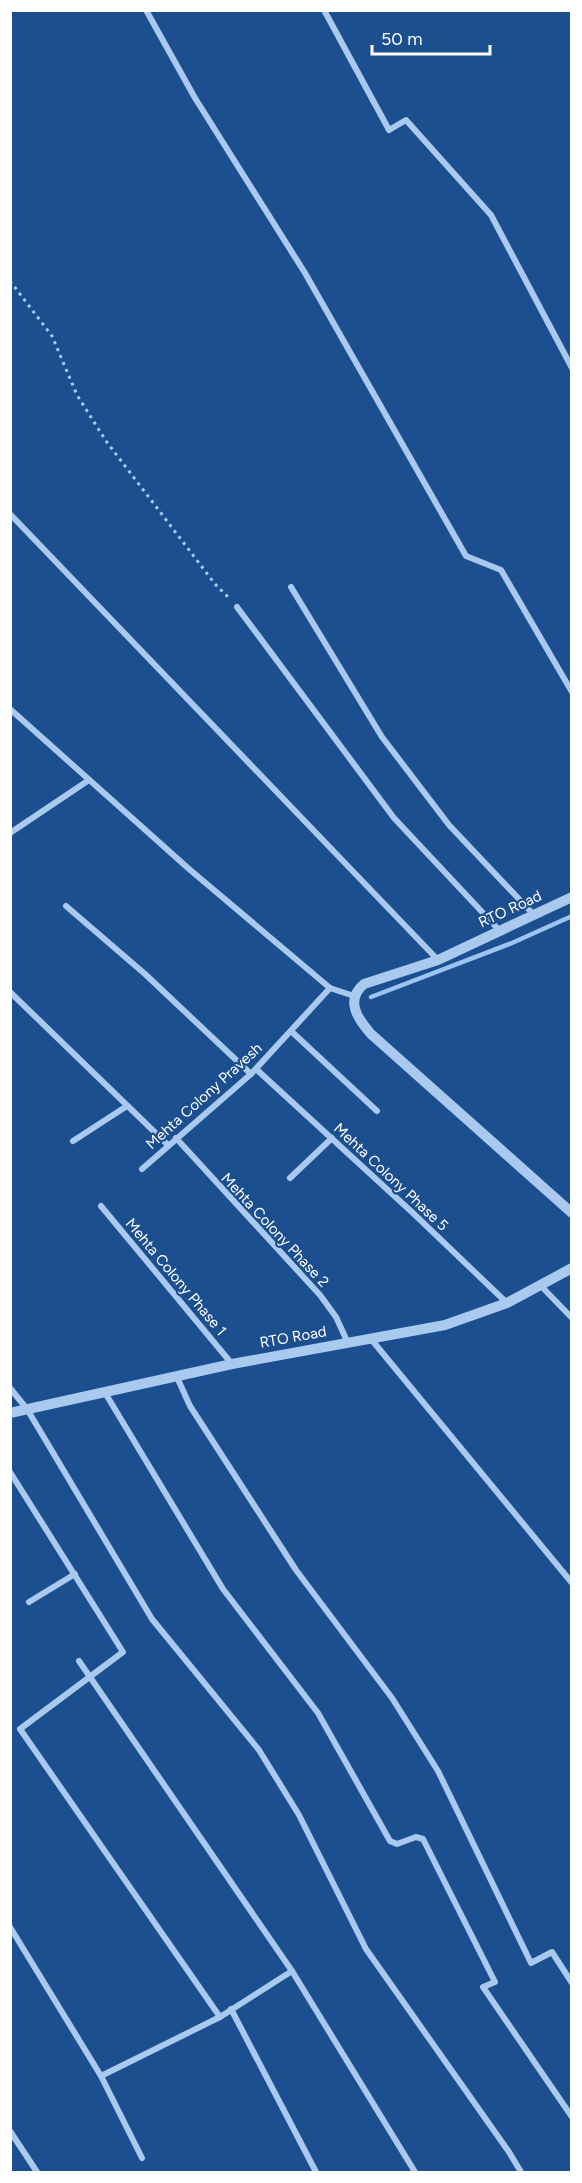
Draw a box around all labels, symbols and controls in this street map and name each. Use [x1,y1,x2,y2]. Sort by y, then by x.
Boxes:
scale bar [372,18,490,56]
text: 50 m [381,28,423,50]
street label: RTO Road [476,887,544,931]
street label: Mehta Colony Pravesh [142,1039,266,1153]
street label: Mehta Colony Phase 5 [330,1119,452,1235]
street label: Mehta Colony Phase 2 [217,1169,333,1291]
street label: Mehta Colony Phase 1 [122,1215,230,1339]
street label: RTO Road [258,1322,328,1352]

